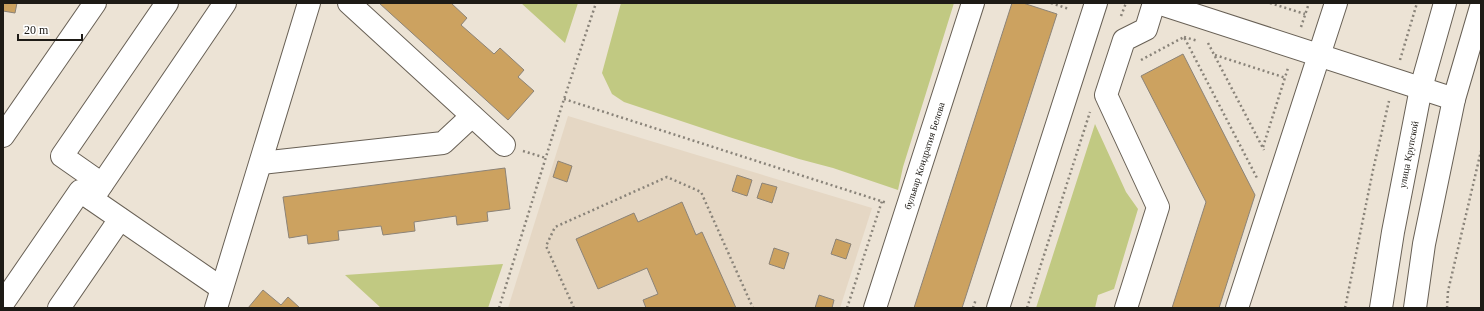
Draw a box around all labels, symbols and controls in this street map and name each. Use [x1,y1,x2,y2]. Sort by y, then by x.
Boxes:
scale bar [18,16,82,42]
text: 20 m [24,23,49,37]
street label: бульвар Кондратия Белова [902,100,947,211]
street label: улица Крупской [1396,119,1420,189]

